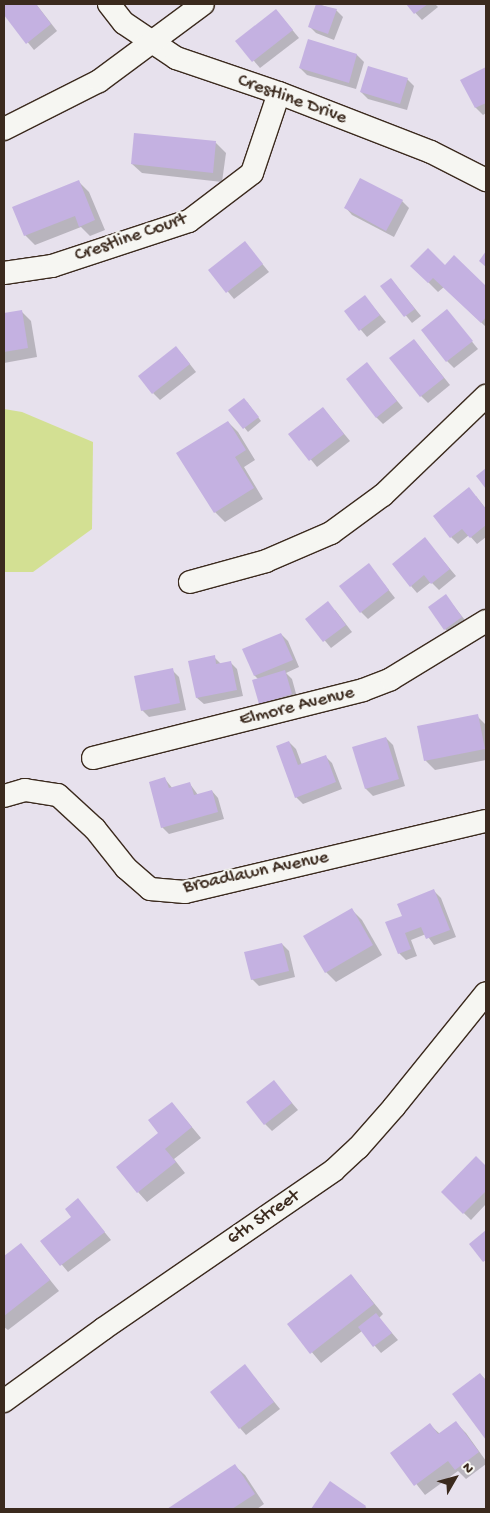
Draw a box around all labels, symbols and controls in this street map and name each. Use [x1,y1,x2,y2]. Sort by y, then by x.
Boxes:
street label: Crestline Drive [234,70,350,130]
street label: Crestline Court [72,208,190,268]
street label: Elmore Avenue [237,682,357,732]
street label: Broadlawn Avenue [181,846,331,900]
street label: 6th Street [223,1185,305,1251]
north arrow [430,1453,480,1503]
text: N [458,1460,477,1477]

